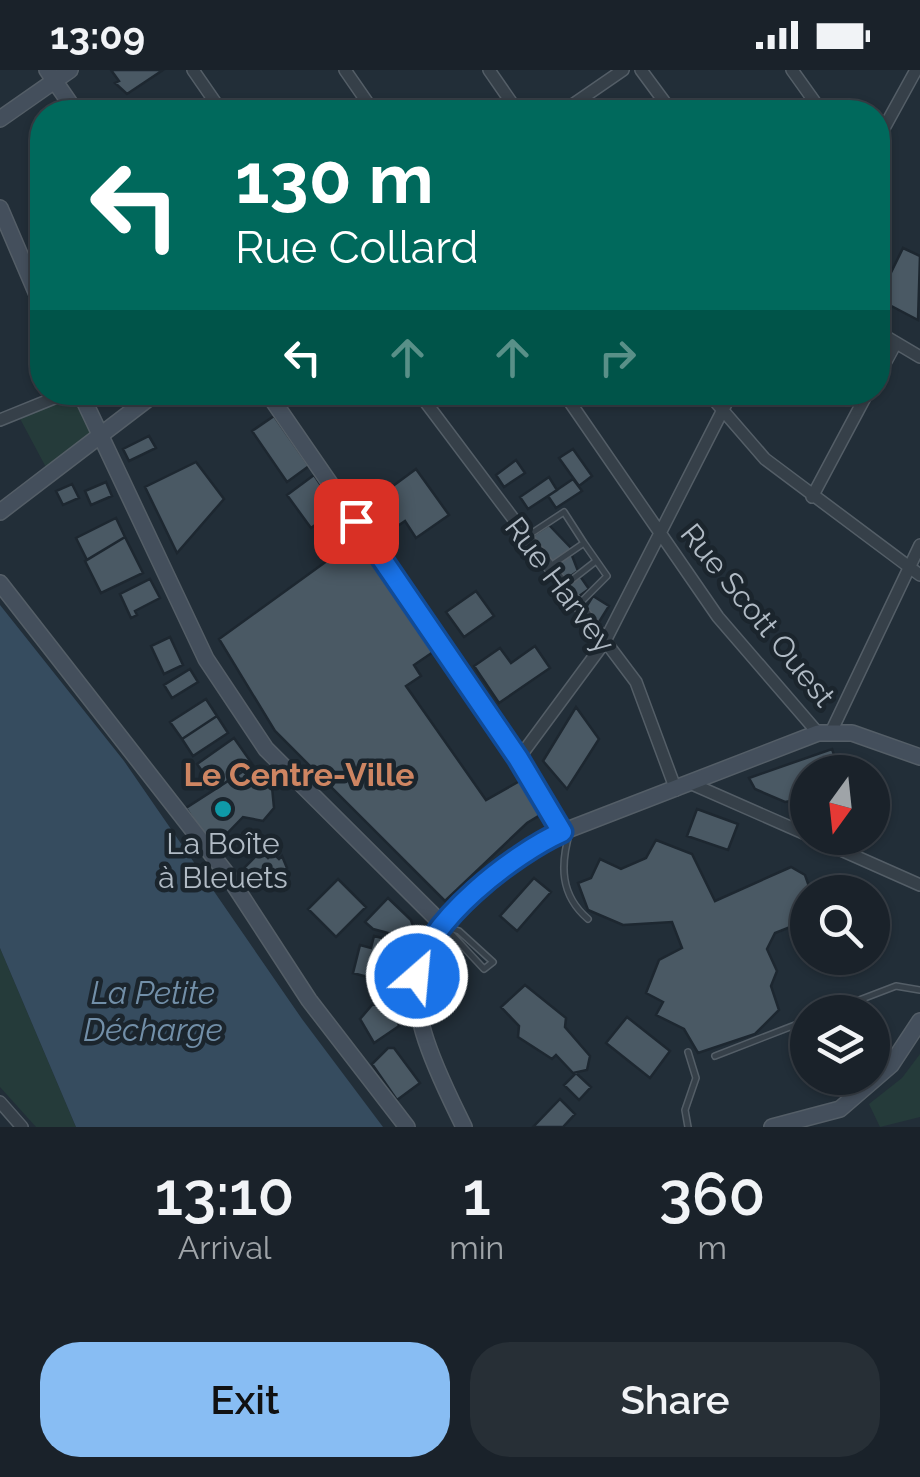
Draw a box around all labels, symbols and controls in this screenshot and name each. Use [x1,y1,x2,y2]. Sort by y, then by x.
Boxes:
text: 13:09 [50,13,145,58]
text: 130 m [235,137,434,219]
icon: left [70,140,200,270]
text: Rue Collard [235,221,478,274]
icon: left [275,330,330,385]
icon: ahead [380,330,435,385]
icon: ahead [485,330,540,385]
icon: right [590,330,645,385]
pin [314,479,399,564]
icon: arrive [329,494,384,549]
street label: Rue Harvey [498,510,622,660]
street label: Rue Scott Ouest [674,517,842,713]
north arrow [790,755,890,855]
map controls [790,755,890,1095]
district label: Le Centre-Ville [184,756,414,793]
marker: La Boîte à Bleuets [212,798,234,820]
place label: La Boîte à Bleuets [158,826,288,895]
button: search [790,875,890,975]
position arrow [365,924,469,1028]
water label: La Petite Décharge [83,974,223,1048]
button: layers [790,995,890,1095]
text: 13:10 [155,1159,294,1229]
text: 1 [463,1159,491,1229]
text: 360 [659,1159,765,1229]
text: Arrival [178,1229,272,1266]
text: min [449,1229,504,1266]
text: m [697,1229,727,1266]
button: Exit [40,1342,450,1457]
button: Share [470,1342,880,1457]

